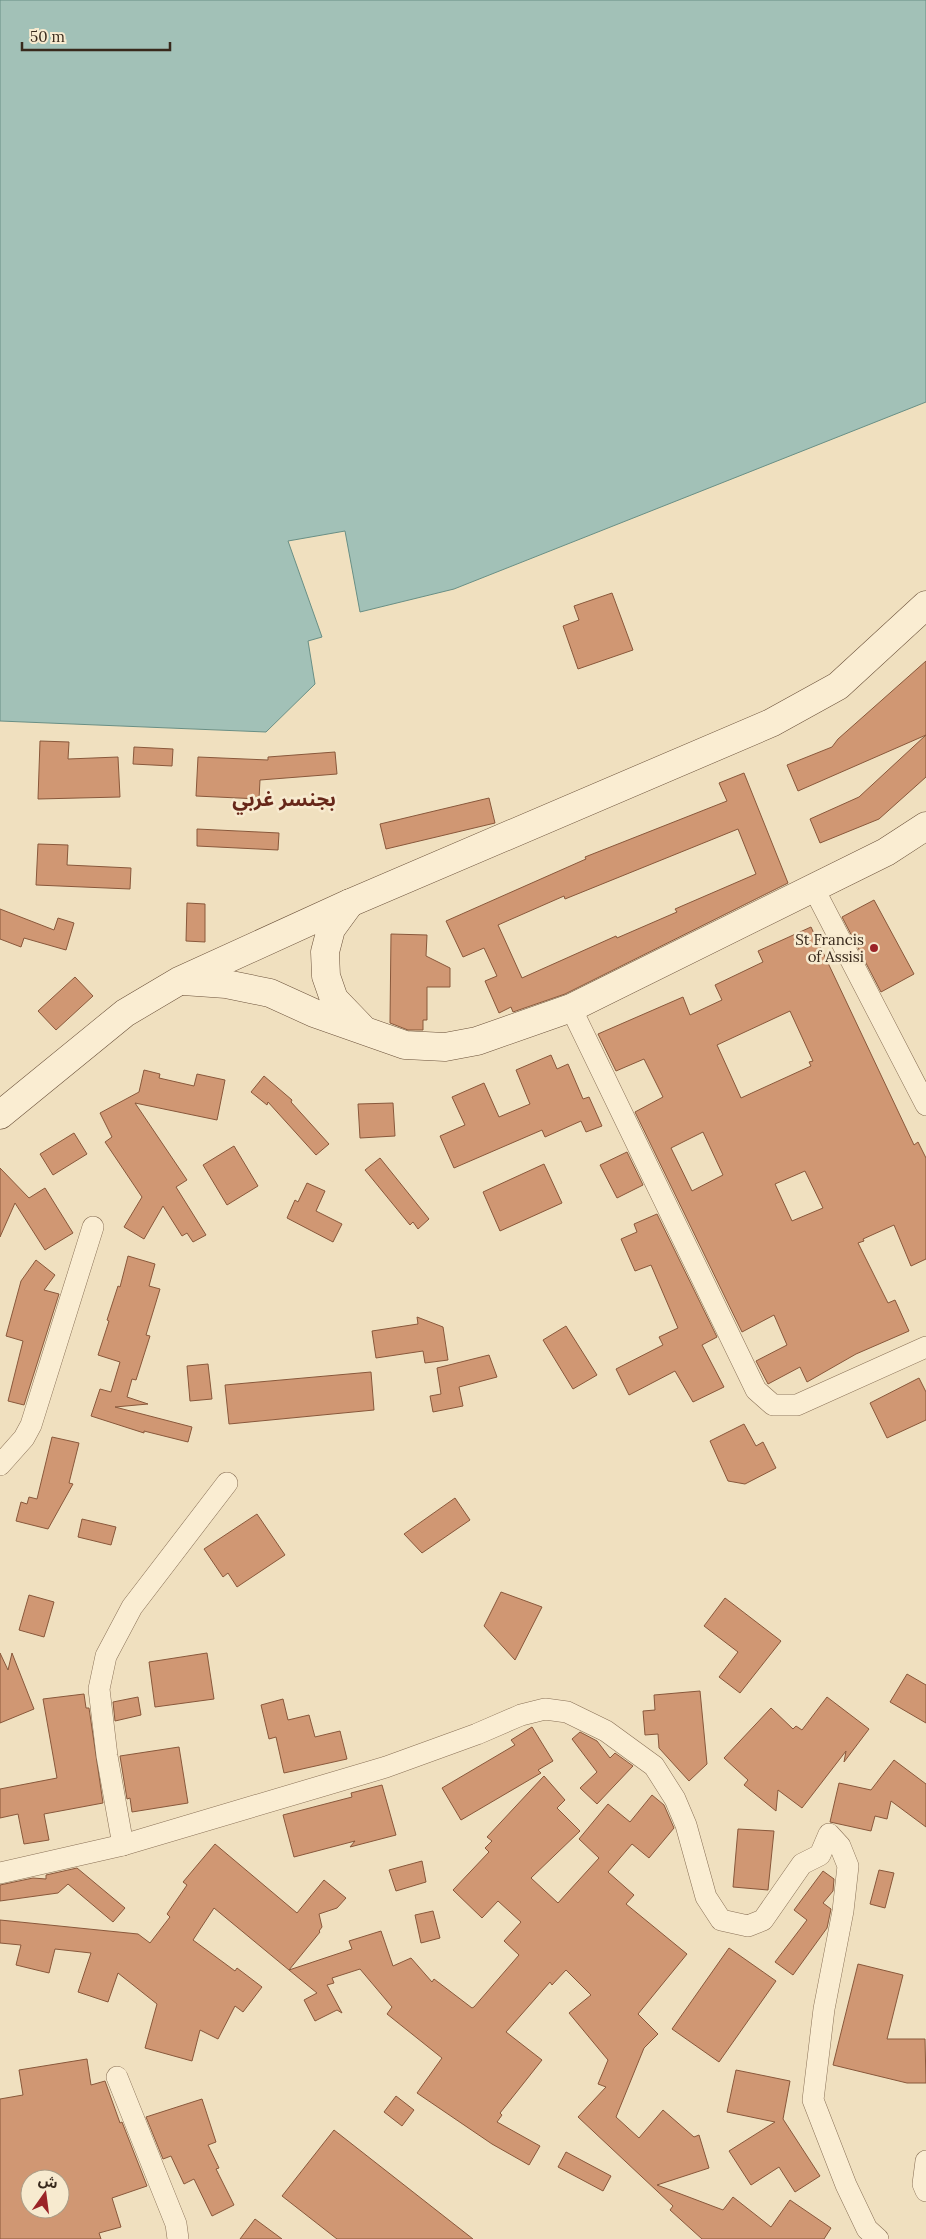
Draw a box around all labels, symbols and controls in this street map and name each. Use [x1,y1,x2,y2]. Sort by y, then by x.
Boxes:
scale bar [22,20,170,52]
text: 50 m [30,27,65,46]
district label: بجنسر غربي [232,786,336,815]
place label: St Francis of Assisi [795,930,864,966]
marker: St Francis of Assisi [868,942,880,954]
north arrow [20,2169,70,2219]
text: ش [37,2170,60,2192]

